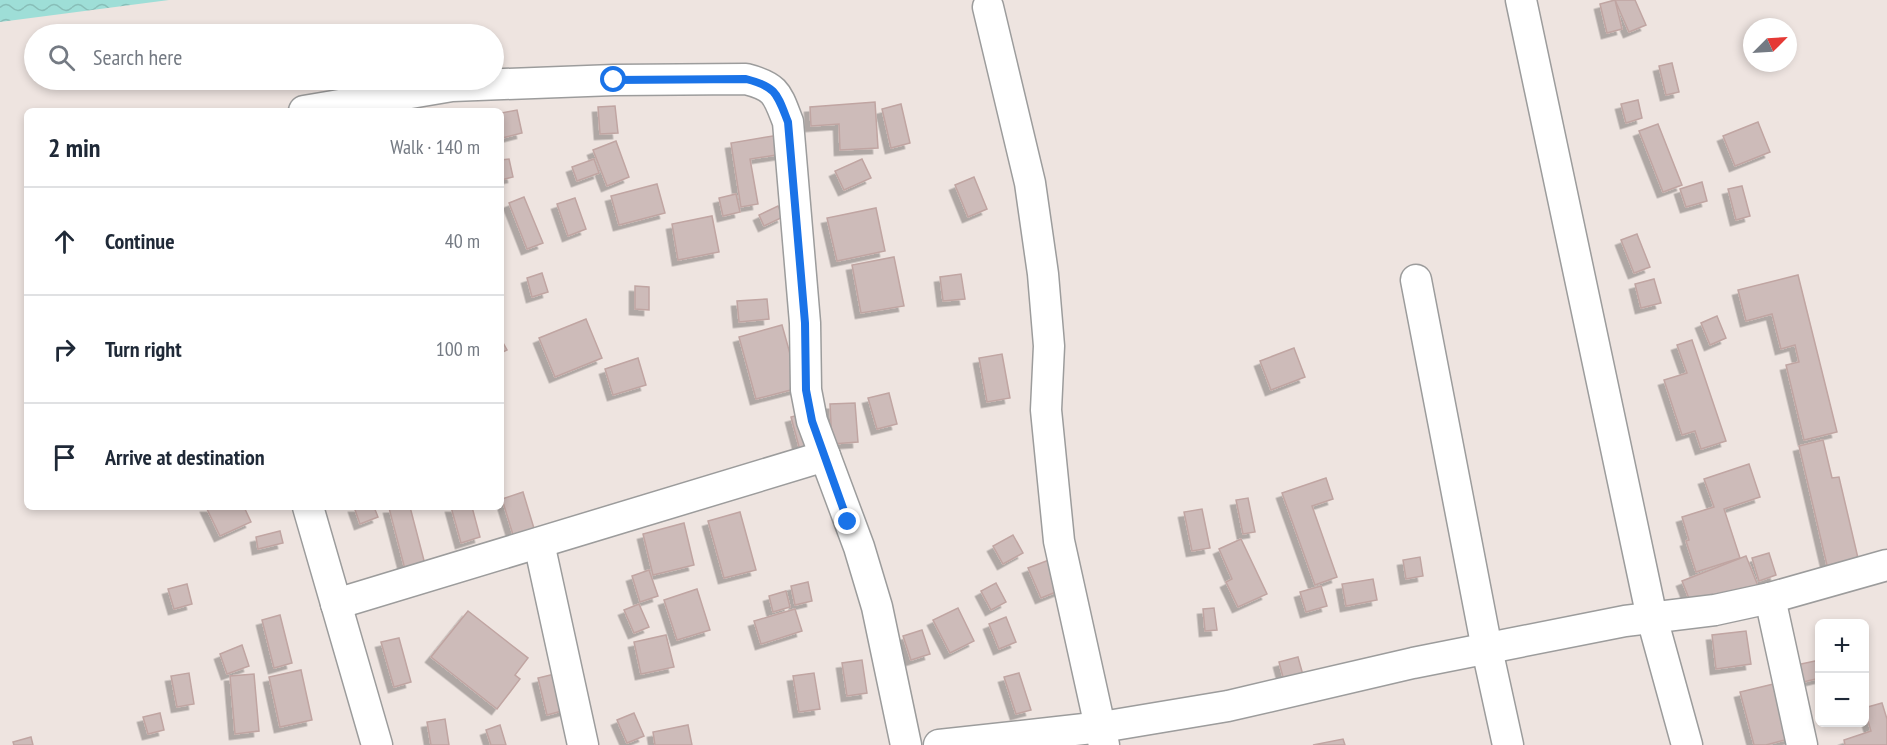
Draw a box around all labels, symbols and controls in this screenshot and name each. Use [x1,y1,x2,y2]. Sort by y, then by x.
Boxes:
north arrow [1743,18,1797,72]
search box [24,24,504,90]
icon: search [45,41,78,74]
text: Search here [93,43,182,71]
route start [600,66,626,92]
text: 2 min [48,131,101,164]
text: Walk · 140 m [390,134,480,160]
icon: ahead [48,225,81,258]
text: Continue [105,227,175,255]
text: 40 m [445,228,480,254]
icon: right [48,333,81,366]
text: Turn right [105,335,182,363]
text: 100 m [436,336,480,362]
icon: arrive [48,441,81,474]
text: Arrive at destination [105,443,265,471]
route end [834,508,860,534]
map controls [1815,619,1869,727]
button: + [1815,619,1869,673]
button: − [1815,673,1869,727]

